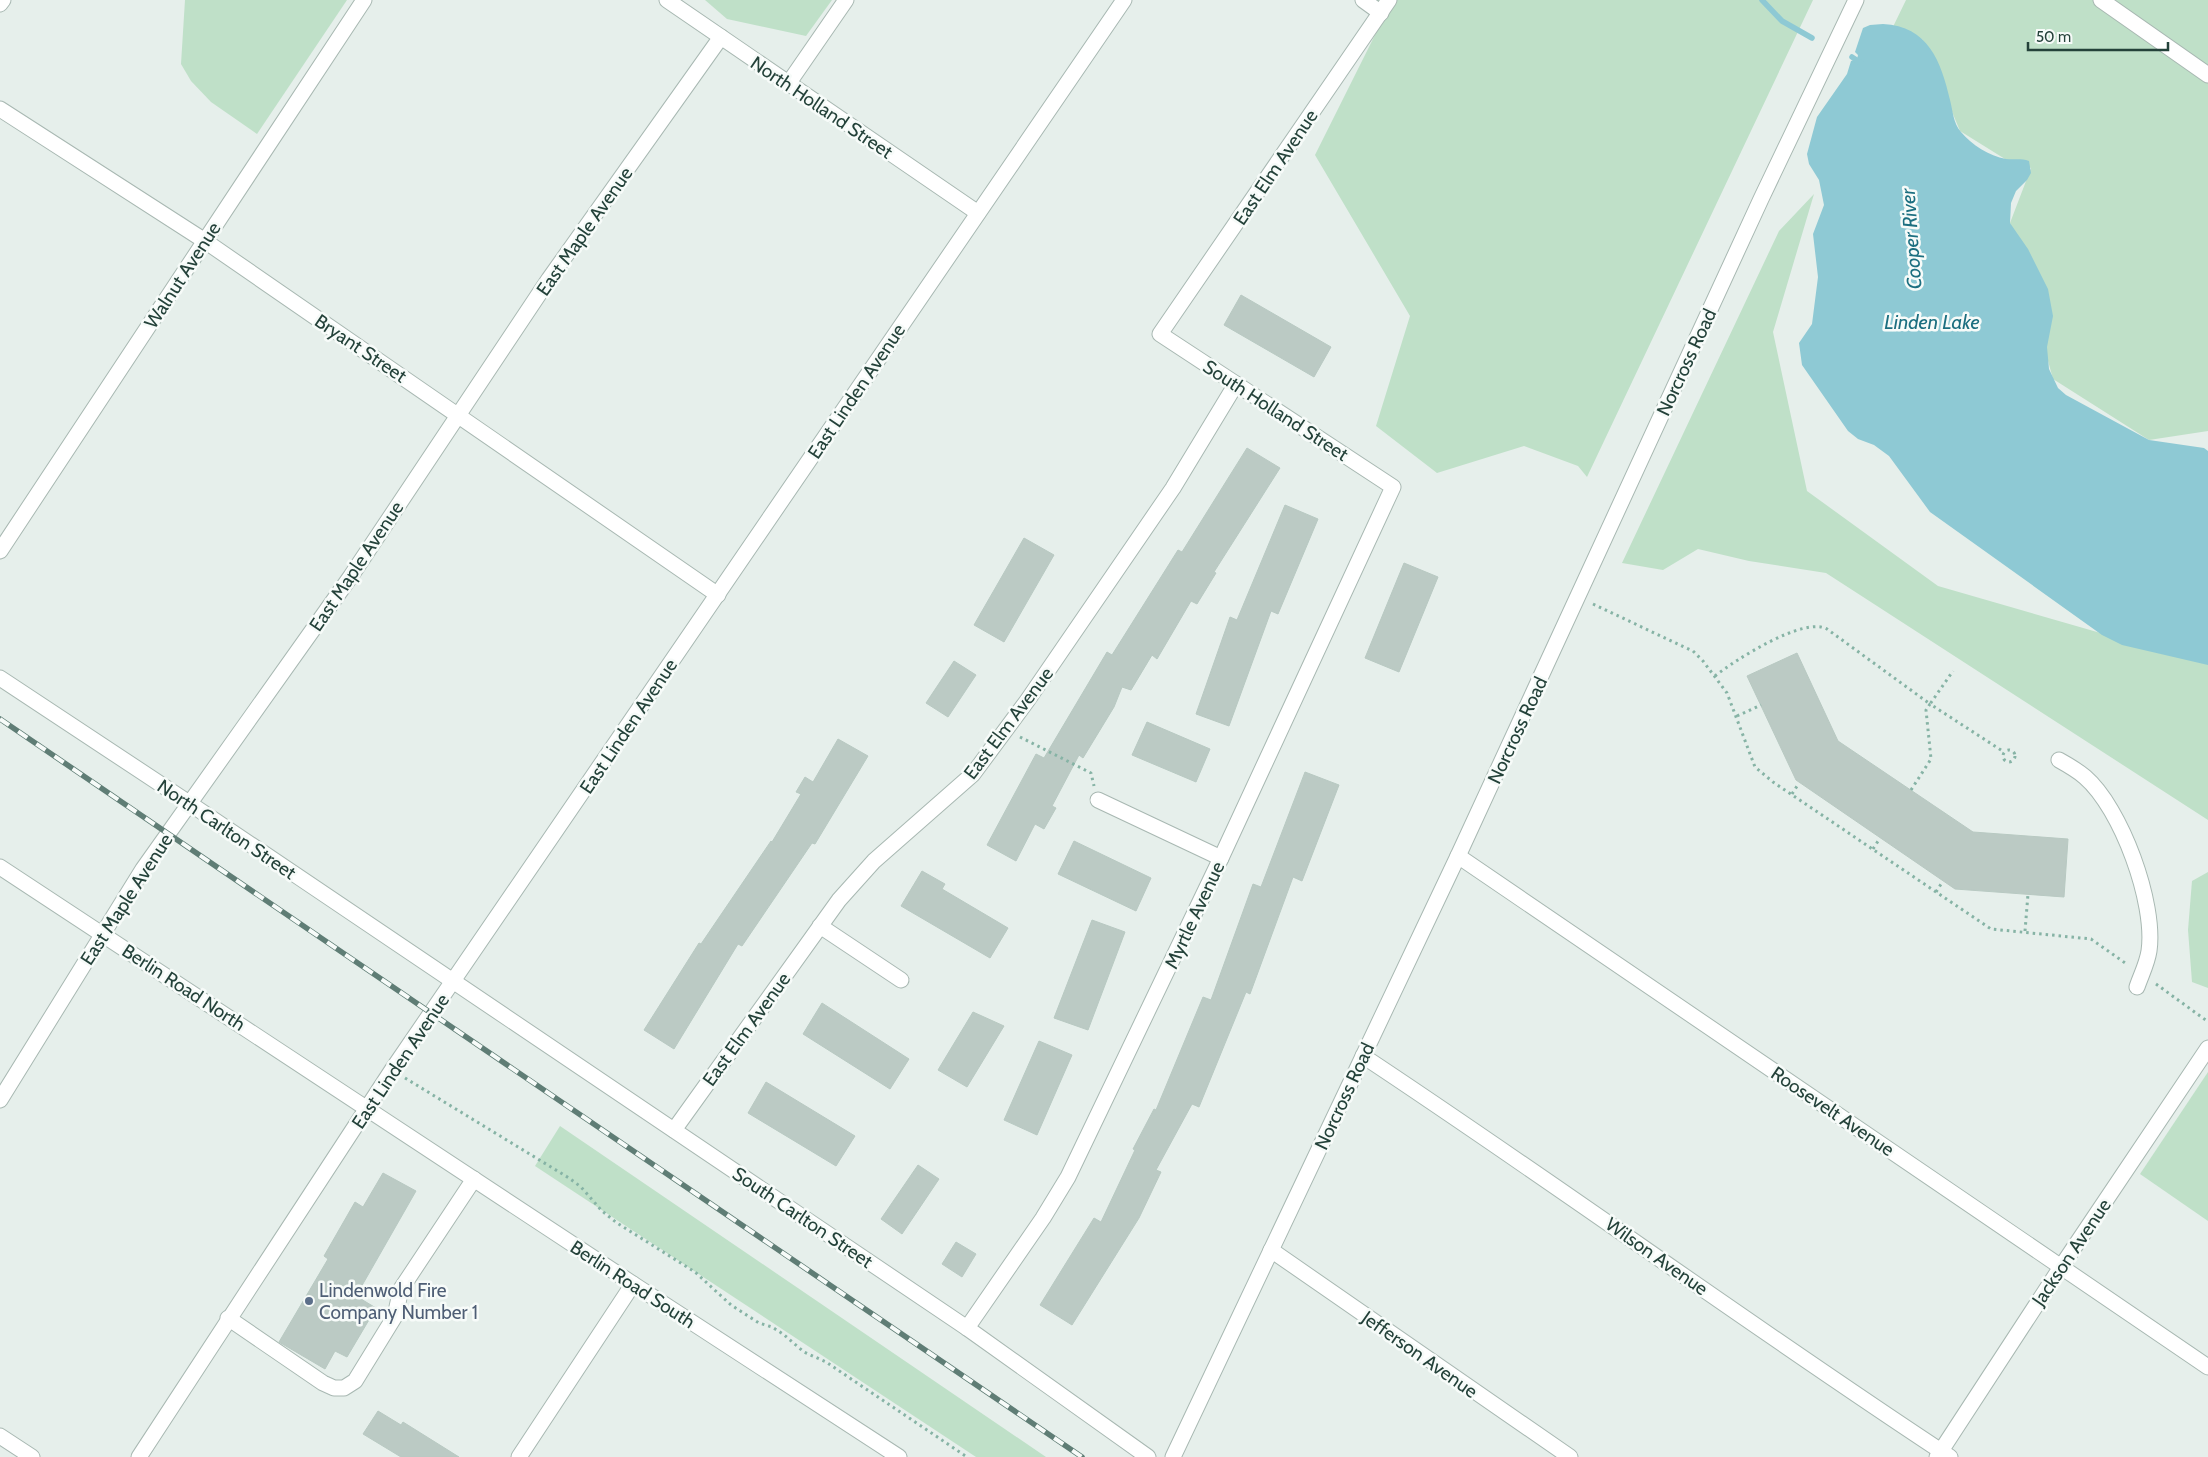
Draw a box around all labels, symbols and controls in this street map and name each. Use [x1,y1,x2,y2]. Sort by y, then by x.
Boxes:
scale bar [2028,20,2168,52]
text: 50 m [2036,28,2071,46]
street label: North Holland Street [746,51,898,164]
street label: East Elm Avenue [1228,105,1323,229]
street label: East Maple Avenue [531,162,638,300]
water label: Cooper River [1895,187,1926,290]
street label: Walnut Avenue [139,217,226,333]
street label: Norcross Road [1652,305,1721,419]
street label: Bryant Street [310,309,412,388]
water label: Linden Lake [1884,310,1980,334]
street label: East Linden Avenue [803,319,910,463]
street label: South Holland Street [1199,355,1353,466]
street label: East Maple Avenue [304,497,409,636]
street label: East Linden Avenue [575,654,682,798]
street label: East Elm Avenue [959,663,1058,784]
street label: Norcross Road [1483,673,1552,787]
street label: North Carlton Street [153,775,301,885]
street label: East Maple Avenue [75,829,178,969]
street label: Myrtle Avenue [1160,858,1229,972]
street label: Berlin Road North [118,939,250,1036]
street label: East Elm Avenue [698,968,795,1090]
street label: East Linden Avenue [347,989,454,1133]
street label: Norcross Road [1310,1039,1379,1153]
street label: Roosevelt Avenue [1767,1062,1899,1161]
street label: South Carlton Street [728,1162,878,1273]
street label: Jackson Avenue [2027,1194,2116,1311]
street label: Wilson Avenue [1601,1213,1713,1300]
street label: Berlin Road South [566,1236,699,1333]
place label: Lindenwold Fire Company Number 1 [319,1279,478,1324]
marker: Lindenwold Fire Company Number 1 [303,1295,315,1307]
street label: Jefferson Avenue [1357,1305,1482,1403]

